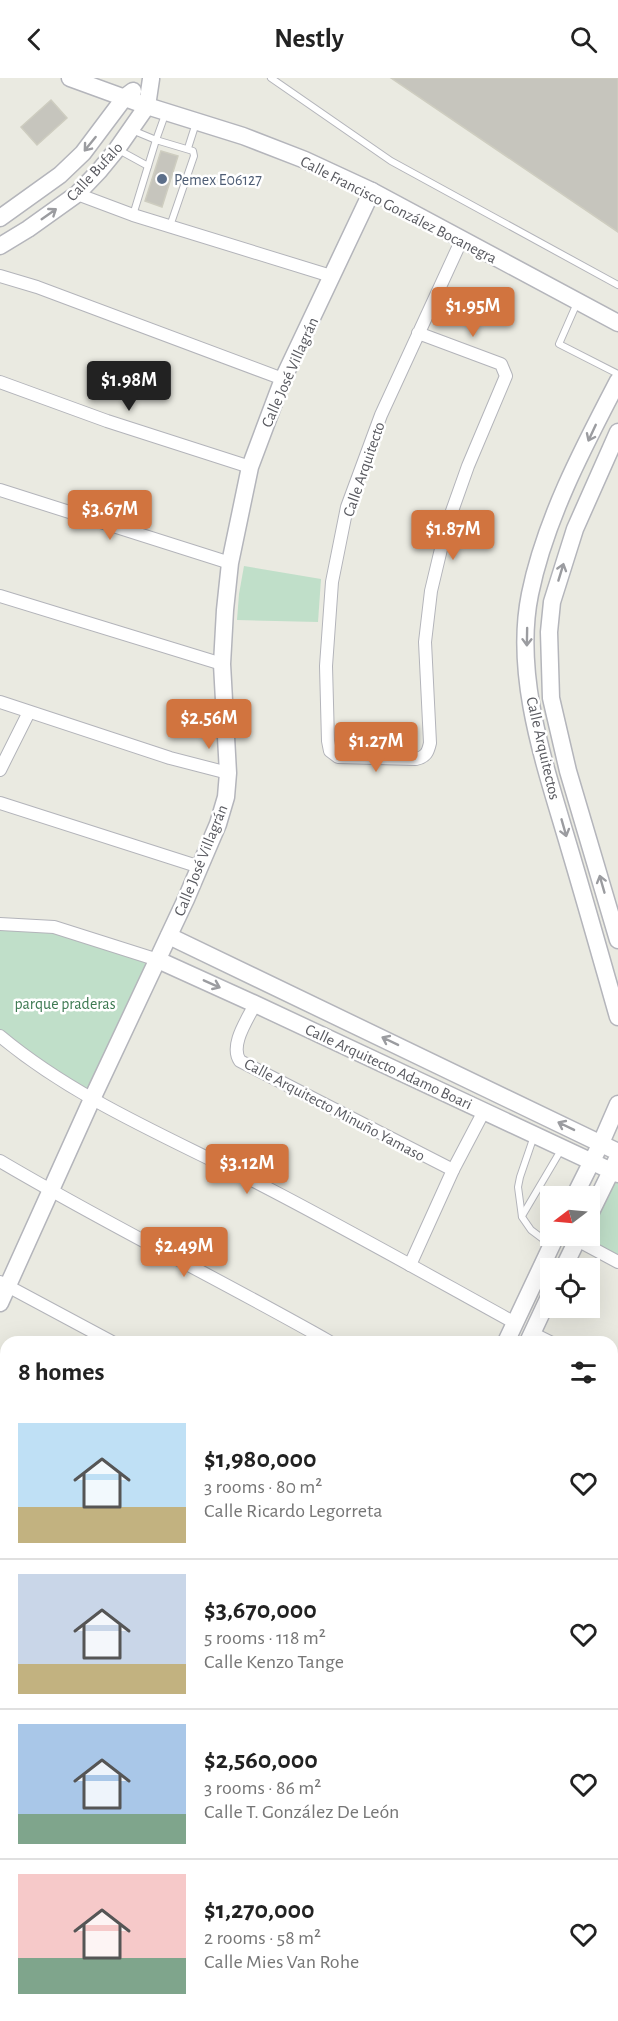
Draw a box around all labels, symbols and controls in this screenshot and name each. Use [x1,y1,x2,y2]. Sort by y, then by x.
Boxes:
icon: back [18,23,51,56]
icon: search [567,23,600,56]
text: Nestly [274,25,344,52]
one-way arrow [84,136,97,152]
street label: Calle Bufalo [64,139,126,204]
street label: Calle Francisco González Bocanegra [298,153,499,267]
marker: Pemex E06127 [155,172,169,186]
place label: Pemex E06127 [174,172,262,188]
one-way arrow [40,208,57,220]
pin: $1.95M [424,287,522,338]
text: $1.95M [445,296,501,316]
street label: Calle José Villagrán [258,315,321,430]
pin: $1.98M [80,361,178,412]
text: $1.98M [101,370,157,390]
street label: Calle Arquitecto [340,420,388,519]
one-way arrow [586,424,598,442]
pin: $3.67M [61,490,159,541]
text: $3.67M [82,499,138,519]
pin: $1.87M [404,510,502,561]
text: $1.87M [425,519,481,539]
one-way arrow [556,563,567,582]
one-way arrow [521,627,533,647]
street label: Calle Arquitectos [523,695,563,801]
pin: $2.56M [160,699,258,750]
text: $2.56M [180,708,238,728]
pin: $1.27M [327,722,425,773]
text: $1.27M [349,731,403,751]
street label: Calle José Villagrán [171,802,231,918]
one-way arrow [558,818,570,837]
one-way arrow [596,875,607,894]
one-way arrow [202,979,220,991]
park label: parque praderas [14,996,116,1012]
street label: Calle Arquitecto Adamo Boari [303,1021,475,1113]
one-way arrow [381,1035,399,1047]
street label: Calle Arquitecto Minuño Yamaso [242,1055,428,1164]
one-way arrow [557,1120,575,1131]
pin: $3.12M [198,1144,296,1195]
text: $3.12M [220,1153,274,1173]
north arrow [540,1186,600,1246]
map controls [540,1186,600,1318]
pin: $2.49M [135,1227,233,1278]
text: $2.49M [155,1236,213,1256]
button: locate [540,1258,600,1318]
icon: filters [567,1356,600,1389]
text: 8 homes [18,1359,105,1385]
text: $1,980,000 [204,1446,317,1472]
icon: home [66,1447,138,1519]
icon: heart [567,1467,600,1500]
text: 3 rooms · 80 m² [204,1477,322,1497]
text: Calle Ricardo Legorreta [204,1501,383,1521]
text: $3,670,000 [204,1597,317,1623]
icon: home [66,1598,138,1670]
icon: heart [567,1618,600,1651]
text: 5 rooms · 118 m² [204,1628,326,1648]
text: Calle Kenzo Tange [204,1652,344,1672]
text: $2,560,000 [204,1747,318,1773]
icon: home [66,1748,138,1820]
icon: heart [567,1768,600,1801]
text: 3 rooms · 86 m² [204,1778,321,1798]
text: Calle T. González De León [204,1802,399,1822]
text: $1,270,000 [204,1897,315,1923]
icon: home [66,1898,138,1970]
icon: heart [567,1918,600,1951]
text: 2 rooms · 58 m² [204,1928,321,1948]
text: Calle Mies Van Rohe [204,1952,359,1972]

